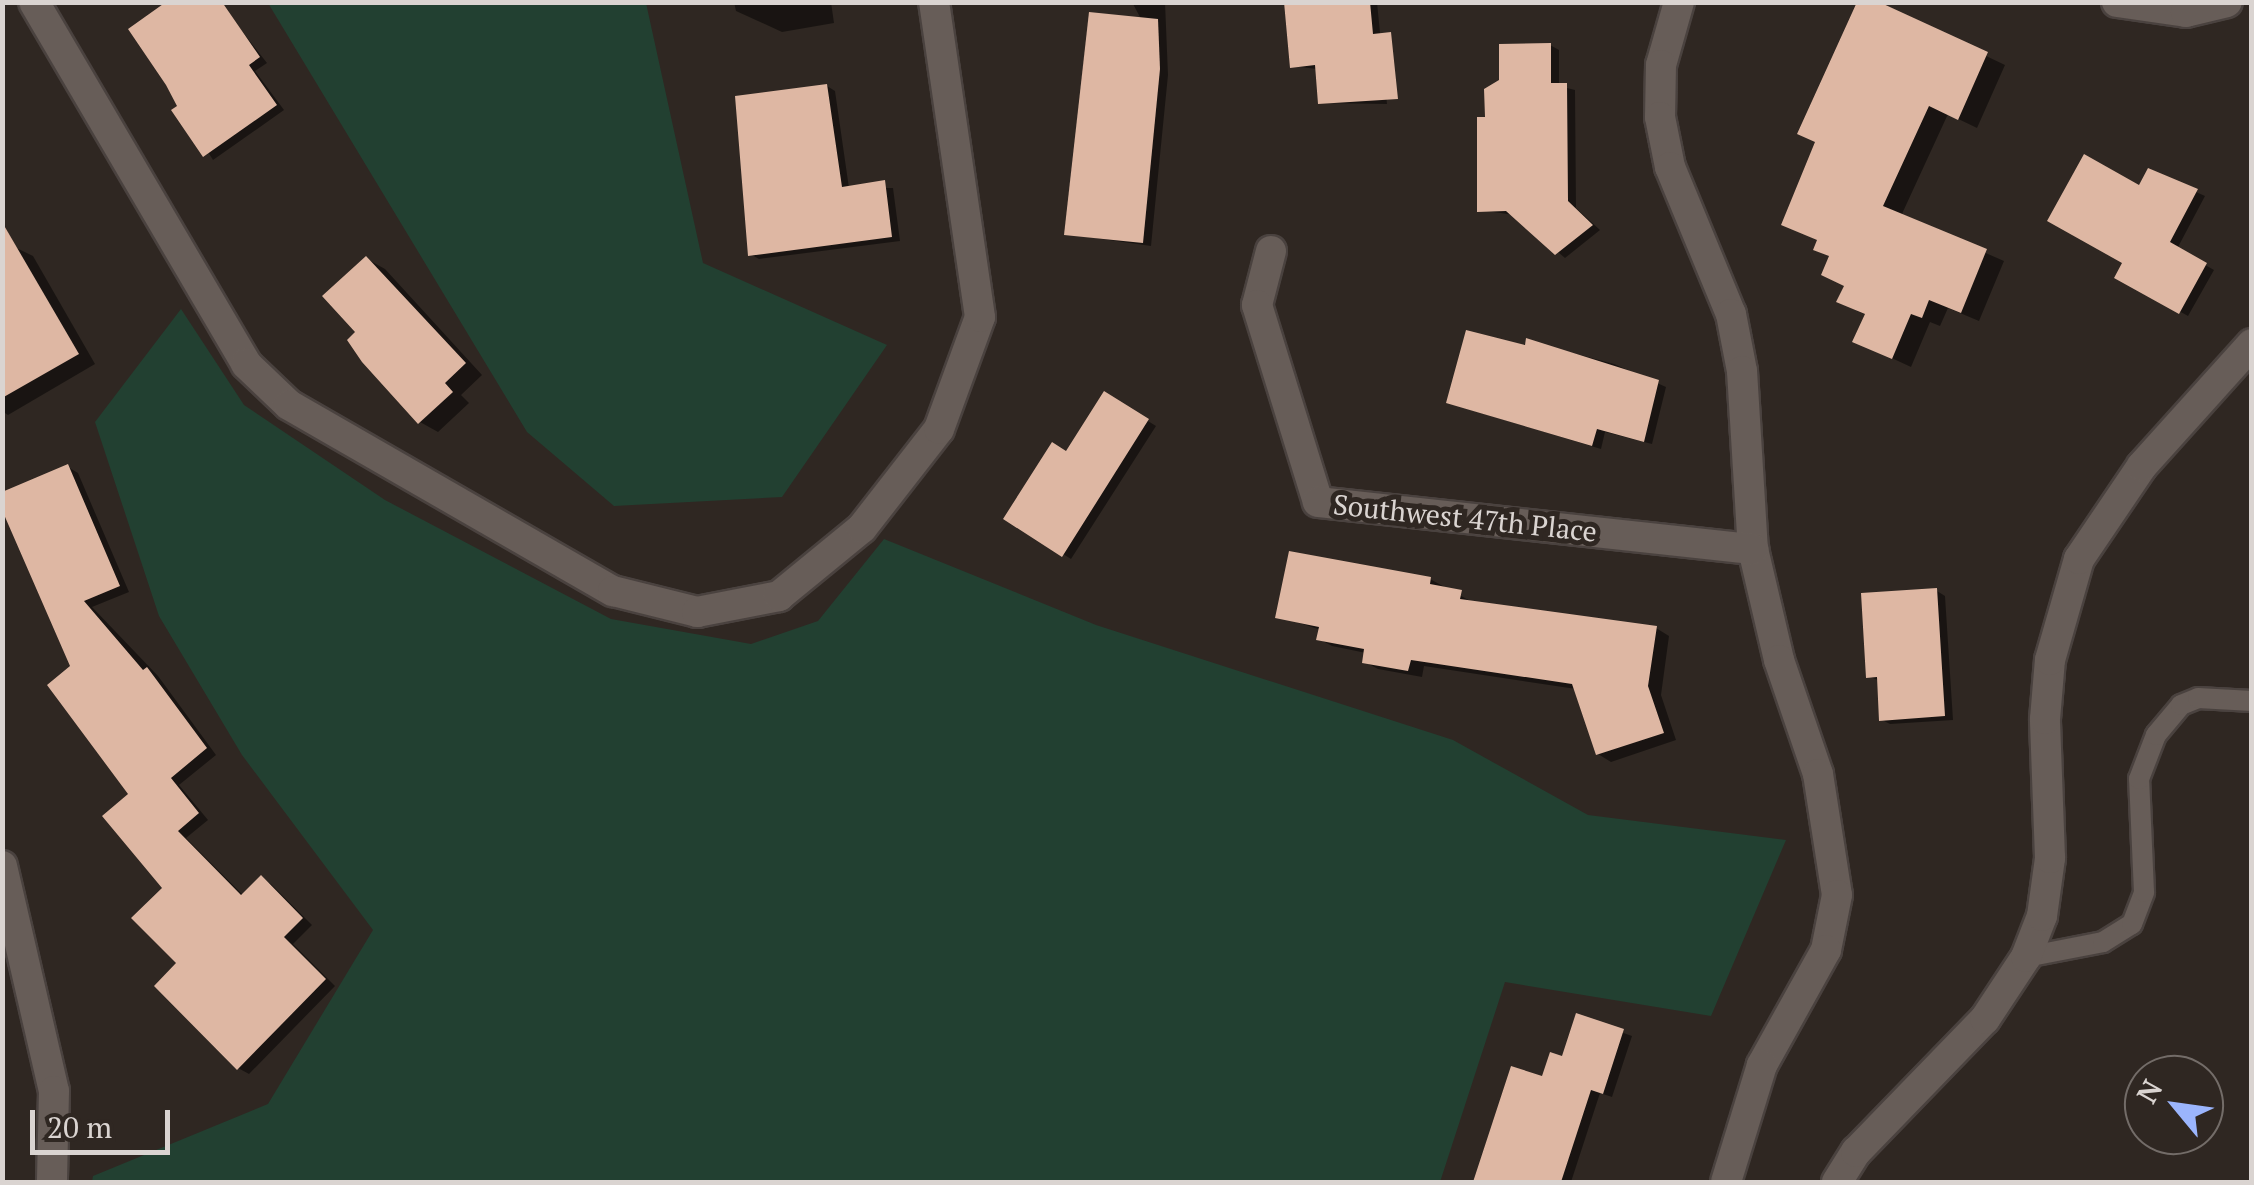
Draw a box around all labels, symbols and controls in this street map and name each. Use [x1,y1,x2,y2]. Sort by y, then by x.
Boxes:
street label: Southwest 47th Place [1331,487,1599,549]
north arrow [2124,1055,2224,1155]
text: N [2128,1073,2170,1109]
scale bar [35,1090,175,1152]
text: 20 m [47,1107,112,1147]

